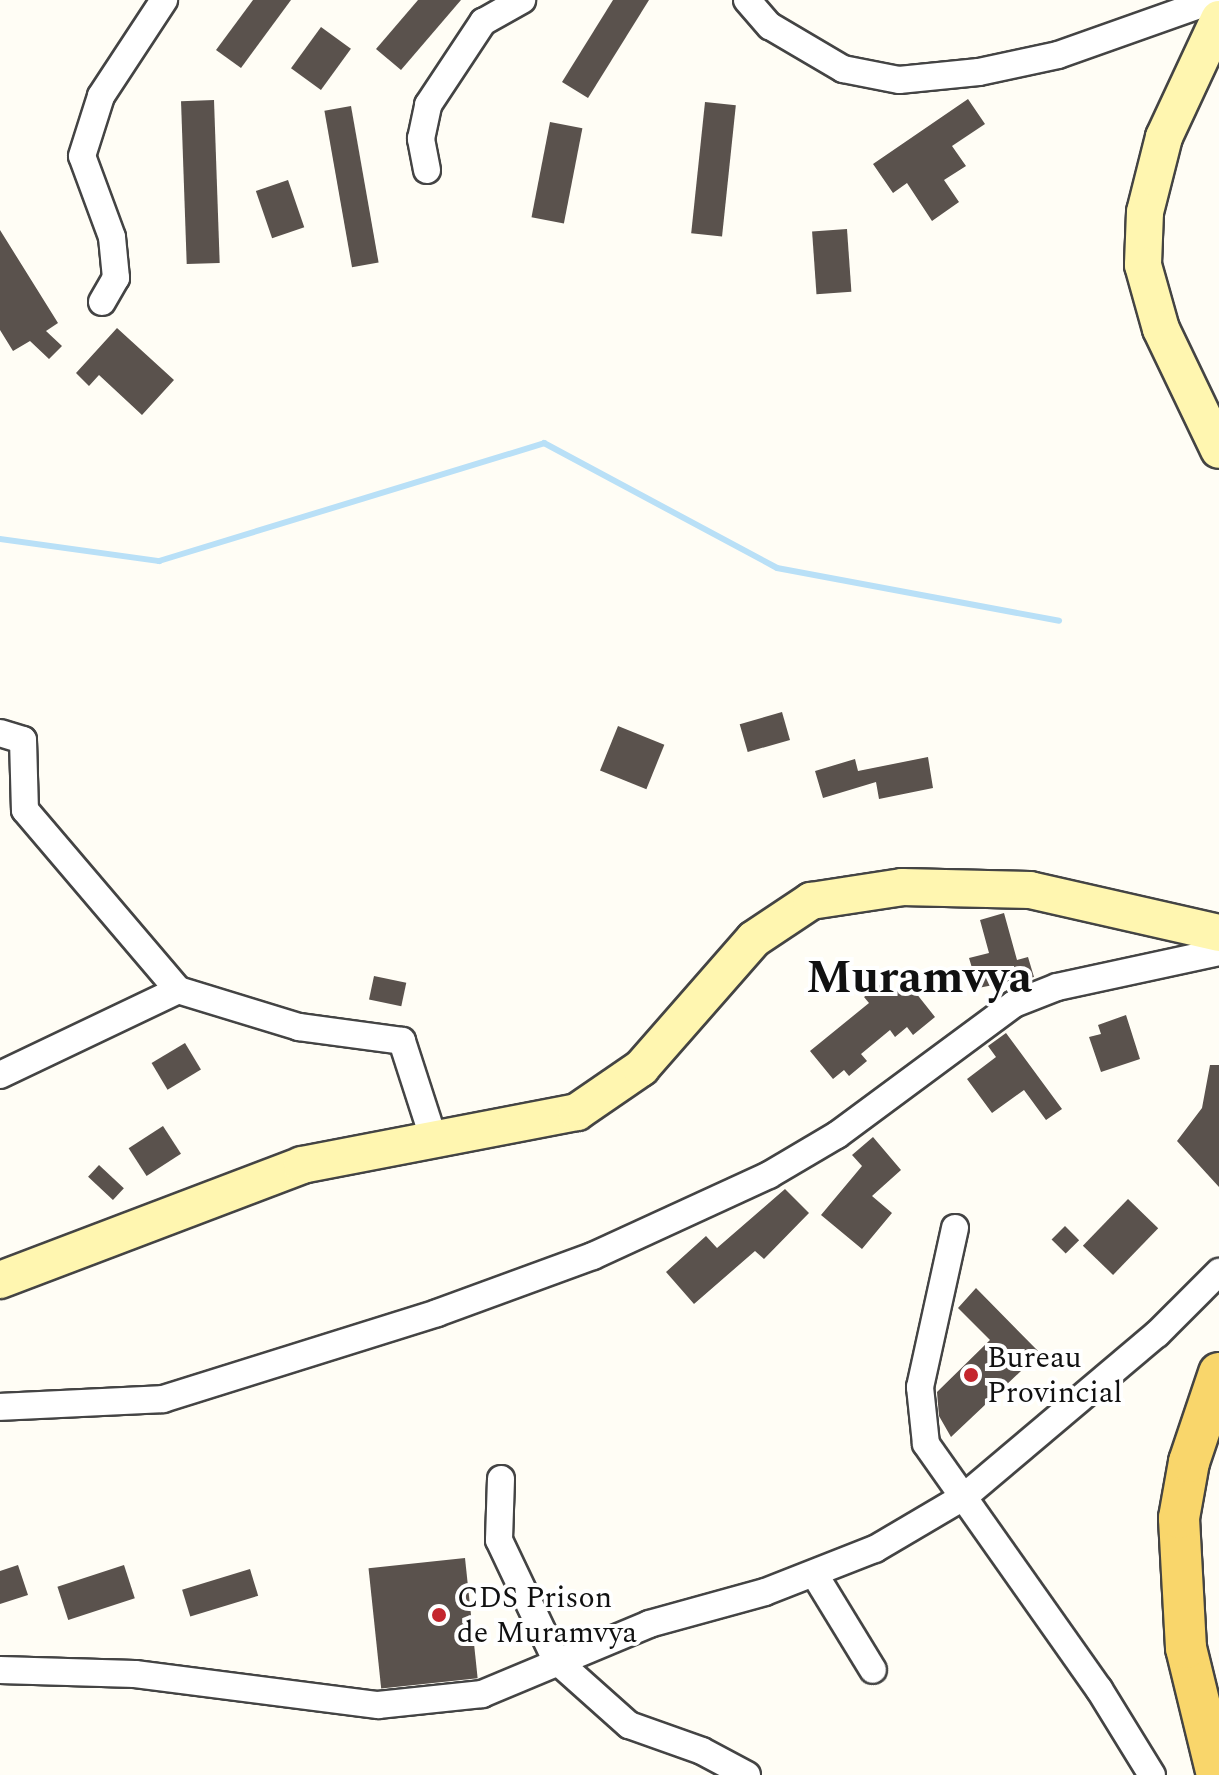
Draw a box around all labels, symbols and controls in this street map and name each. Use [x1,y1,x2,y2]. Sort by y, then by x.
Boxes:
district label: Muramvya [806,950,1032,1006]
place label: Bureau Provincial [987,1340,1122,1410]
marker: Bureau Provincial [962,1366,980,1384]
place label: CDS Prison de Muramvya [457,1580,637,1650]
marker: CDS Prison de Muramvya [428,1604,450,1626]

